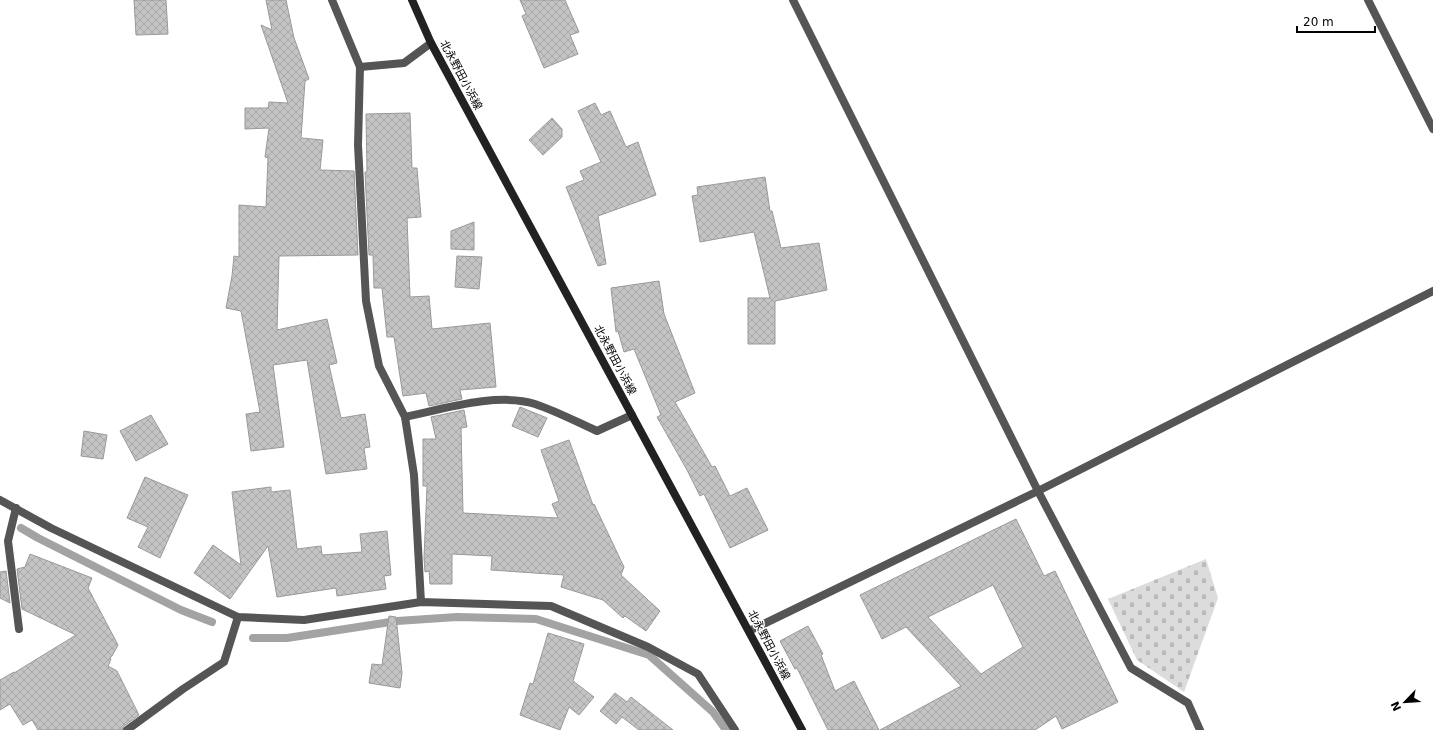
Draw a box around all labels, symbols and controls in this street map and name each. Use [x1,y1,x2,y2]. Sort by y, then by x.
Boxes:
scale bar [1297,8,1375,34]
text: 20 m [1303,15,1334,29]
street label: 北永野田小浜線 [437,38,485,112]
street label: 北永野田小浜線 [591,323,639,397]
street label: 北永野田小浜線 [745,608,793,682]
north arrow [1385,682,1425,722]
text: N [1389,699,1404,713]

